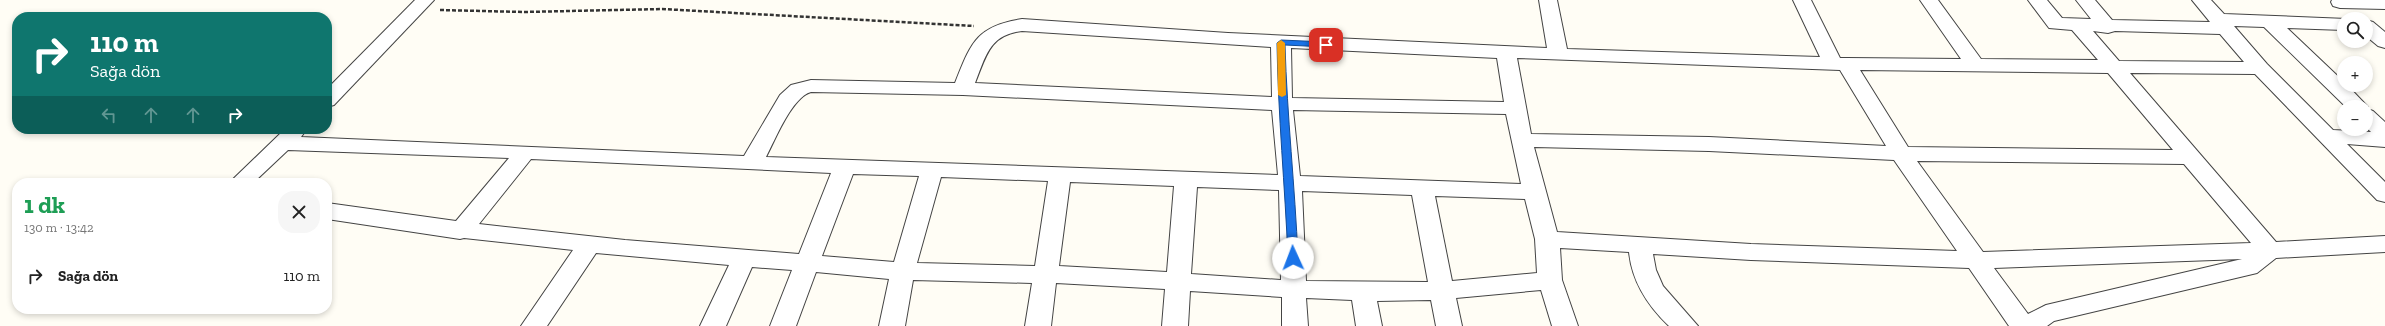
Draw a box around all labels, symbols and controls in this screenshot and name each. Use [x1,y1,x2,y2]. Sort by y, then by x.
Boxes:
map controls [2337,12,2373,136]
button: search [2337,12,2373,48]
text: 110 m [90,26,159,59]
icon: right [24,28,76,80]
pin [1309,28,1343,62]
icon: arrive [1315,34,1337,56]
button: + [2337,56,2373,92]
text: Sağa dön [90,60,160,82]
button: − [2337,100,2373,136]
icon: left [98,104,120,126]
icon: ahead [140,104,162,126]
icon: ahead [182,104,204,126]
icon: right [224,104,246,126]
text: 1 dk [24,190,65,219]
button: close [278,191,320,233]
text: 130 m · 13:42 [24,220,94,235]
position arrow [1272,237,1314,279]
icon: right [24,265,46,287]
text: Sağa dön [58,267,118,285]
text: 110 m [283,267,320,285]

